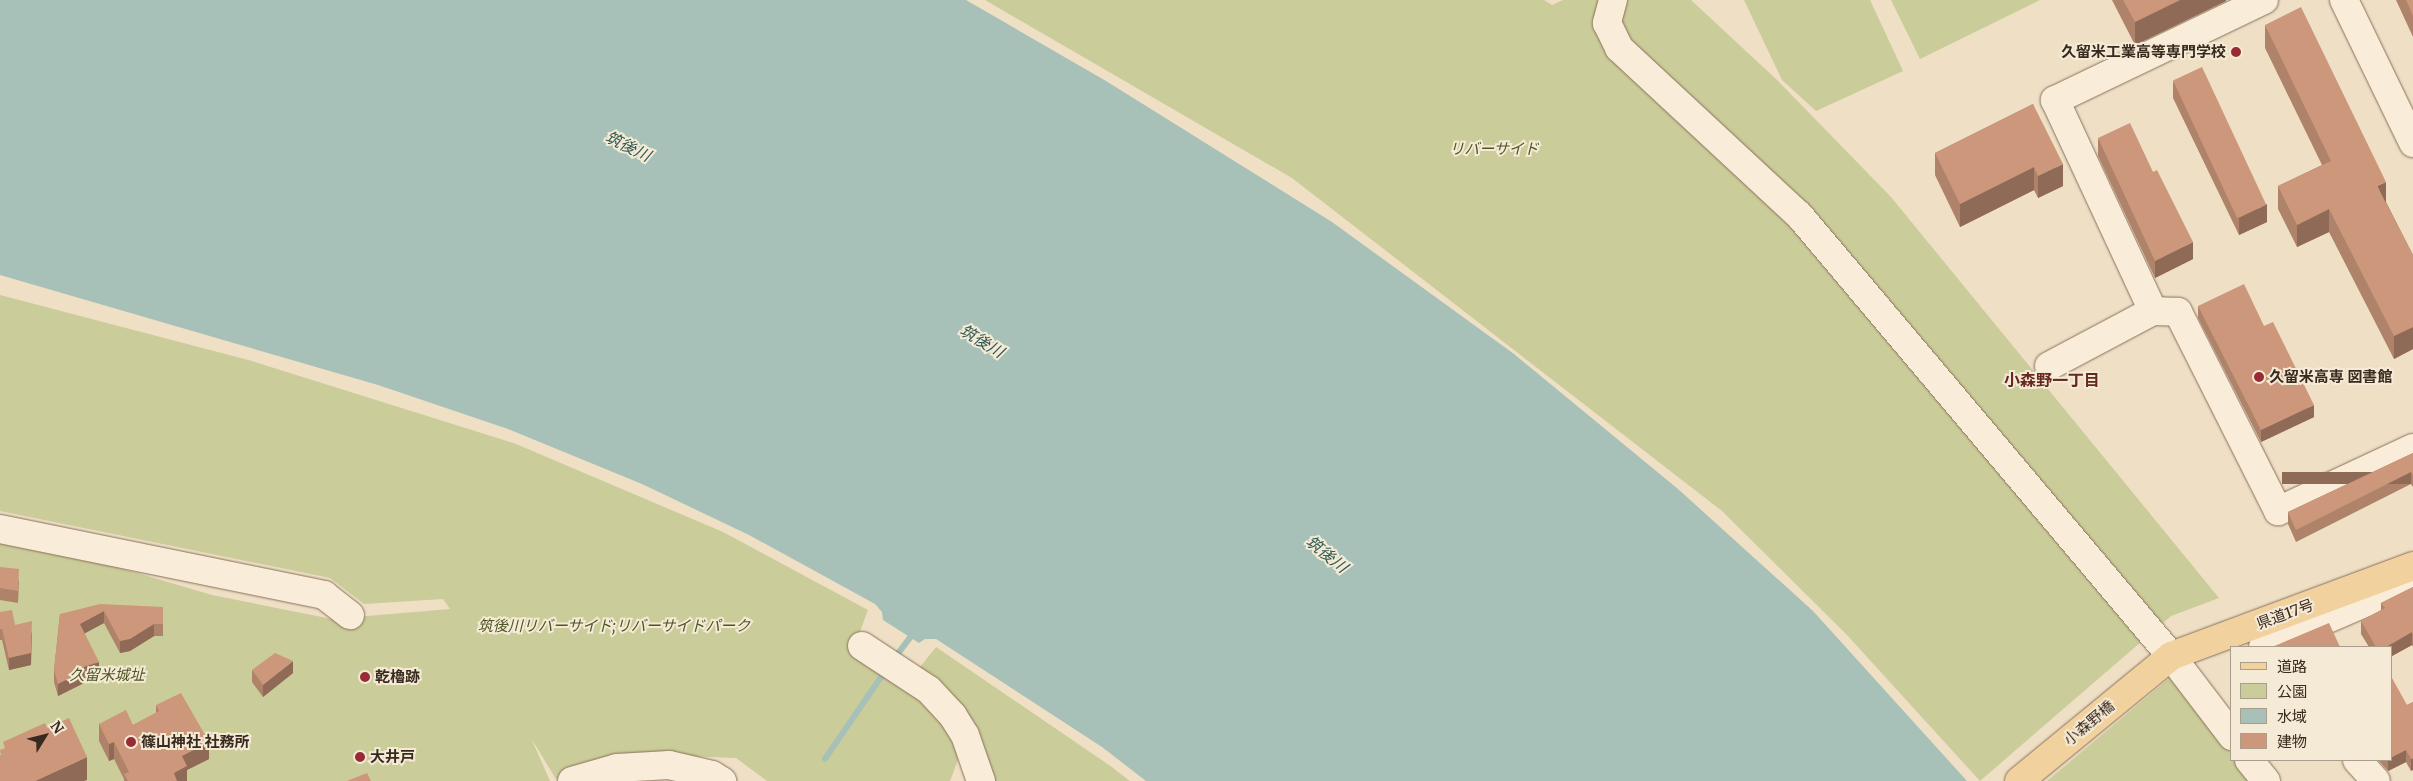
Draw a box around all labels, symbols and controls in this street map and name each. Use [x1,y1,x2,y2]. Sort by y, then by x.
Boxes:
place label: 久留米工業高等専門学校 [2061,43,2226,61]
marker: 久留米工業高等専門学校 [2230,46,2242,58]
water label: 筑後川 [602,127,654,165]
park label: リバーサイド [1449,140,1539,158]
water label: 筑後川 [956,320,1008,362]
place label: 久留米高専 図書館 [2269,368,2393,386]
district label: 小森野一丁目 [2004,370,2100,390]
marker: 久留米高専 図書館 [2253,371,2265,383]
water label: 筑後川 [1302,531,1352,577]
street label: 県道17号 [2254,595,2316,633]
park label: 筑後川リバーサイド;リバーサイドパーク [477,617,751,635]
legend [2230,646,2393,761]
text: 道路 [2277,657,2307,676]
park label: 久留米城址 [70,666,144,684]
place label: 乾櫓跡 [375,668,420,686]
marker: 乾櫓跡 [359,671,371,683]
text: 公園 [2277,682,2307,701]
street label: 小森野橋 [2060,697,2118,749]
text: 水域 [2277,707,2307,726]
north arrow [20,711,70,761]
text: N [47,717,68,737]
text: 建物 [2277,732,2307,751]
place label: 篠山神社 社務所 [141,733,250,751]
marker: 篠山神社 社務所 [125,736,137,748]
place label: 大井戸 [370,748,415,766]
marker: 大井戸 [354,751,366,763]

